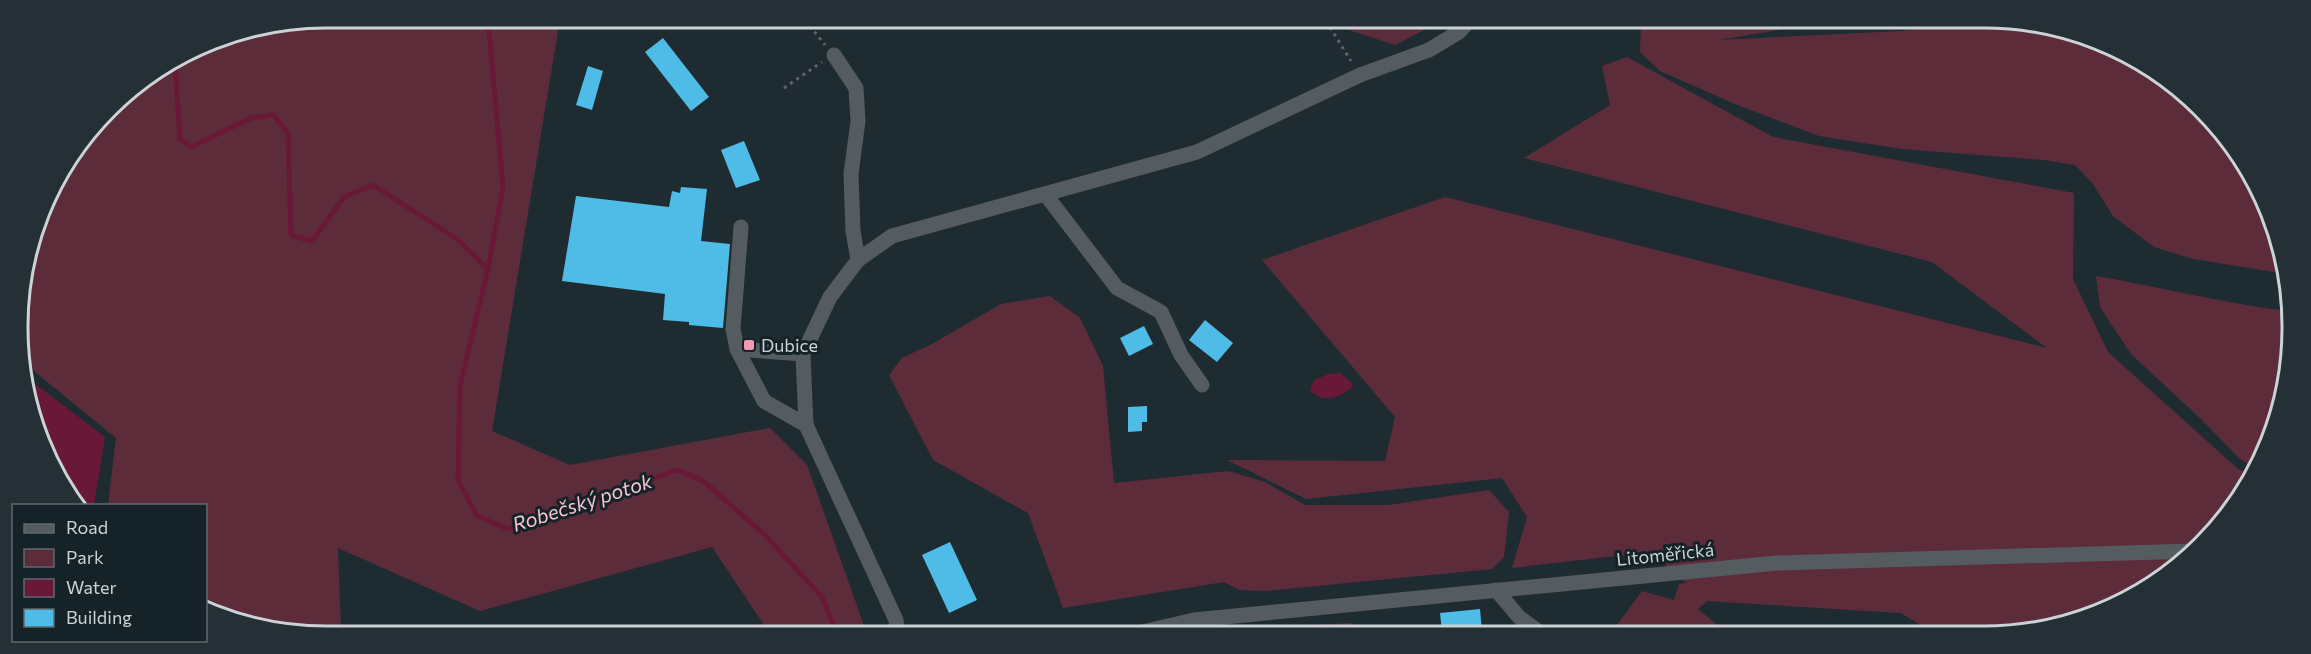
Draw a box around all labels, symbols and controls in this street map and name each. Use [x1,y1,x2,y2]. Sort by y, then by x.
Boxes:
place label: Dubice [761,334,818,356]
marker: Dubice [742,338,756,352]
water label: Robečský potok [509,468,656,536]
legend [12,504,207,642]
text: Road [66,516,108,538]
street label: Litoměřická [1615,538,1715,570]
text: Park [66,546,104,568]
text: Water [66,576,117,598]
text: Building [66,606,132,628]

